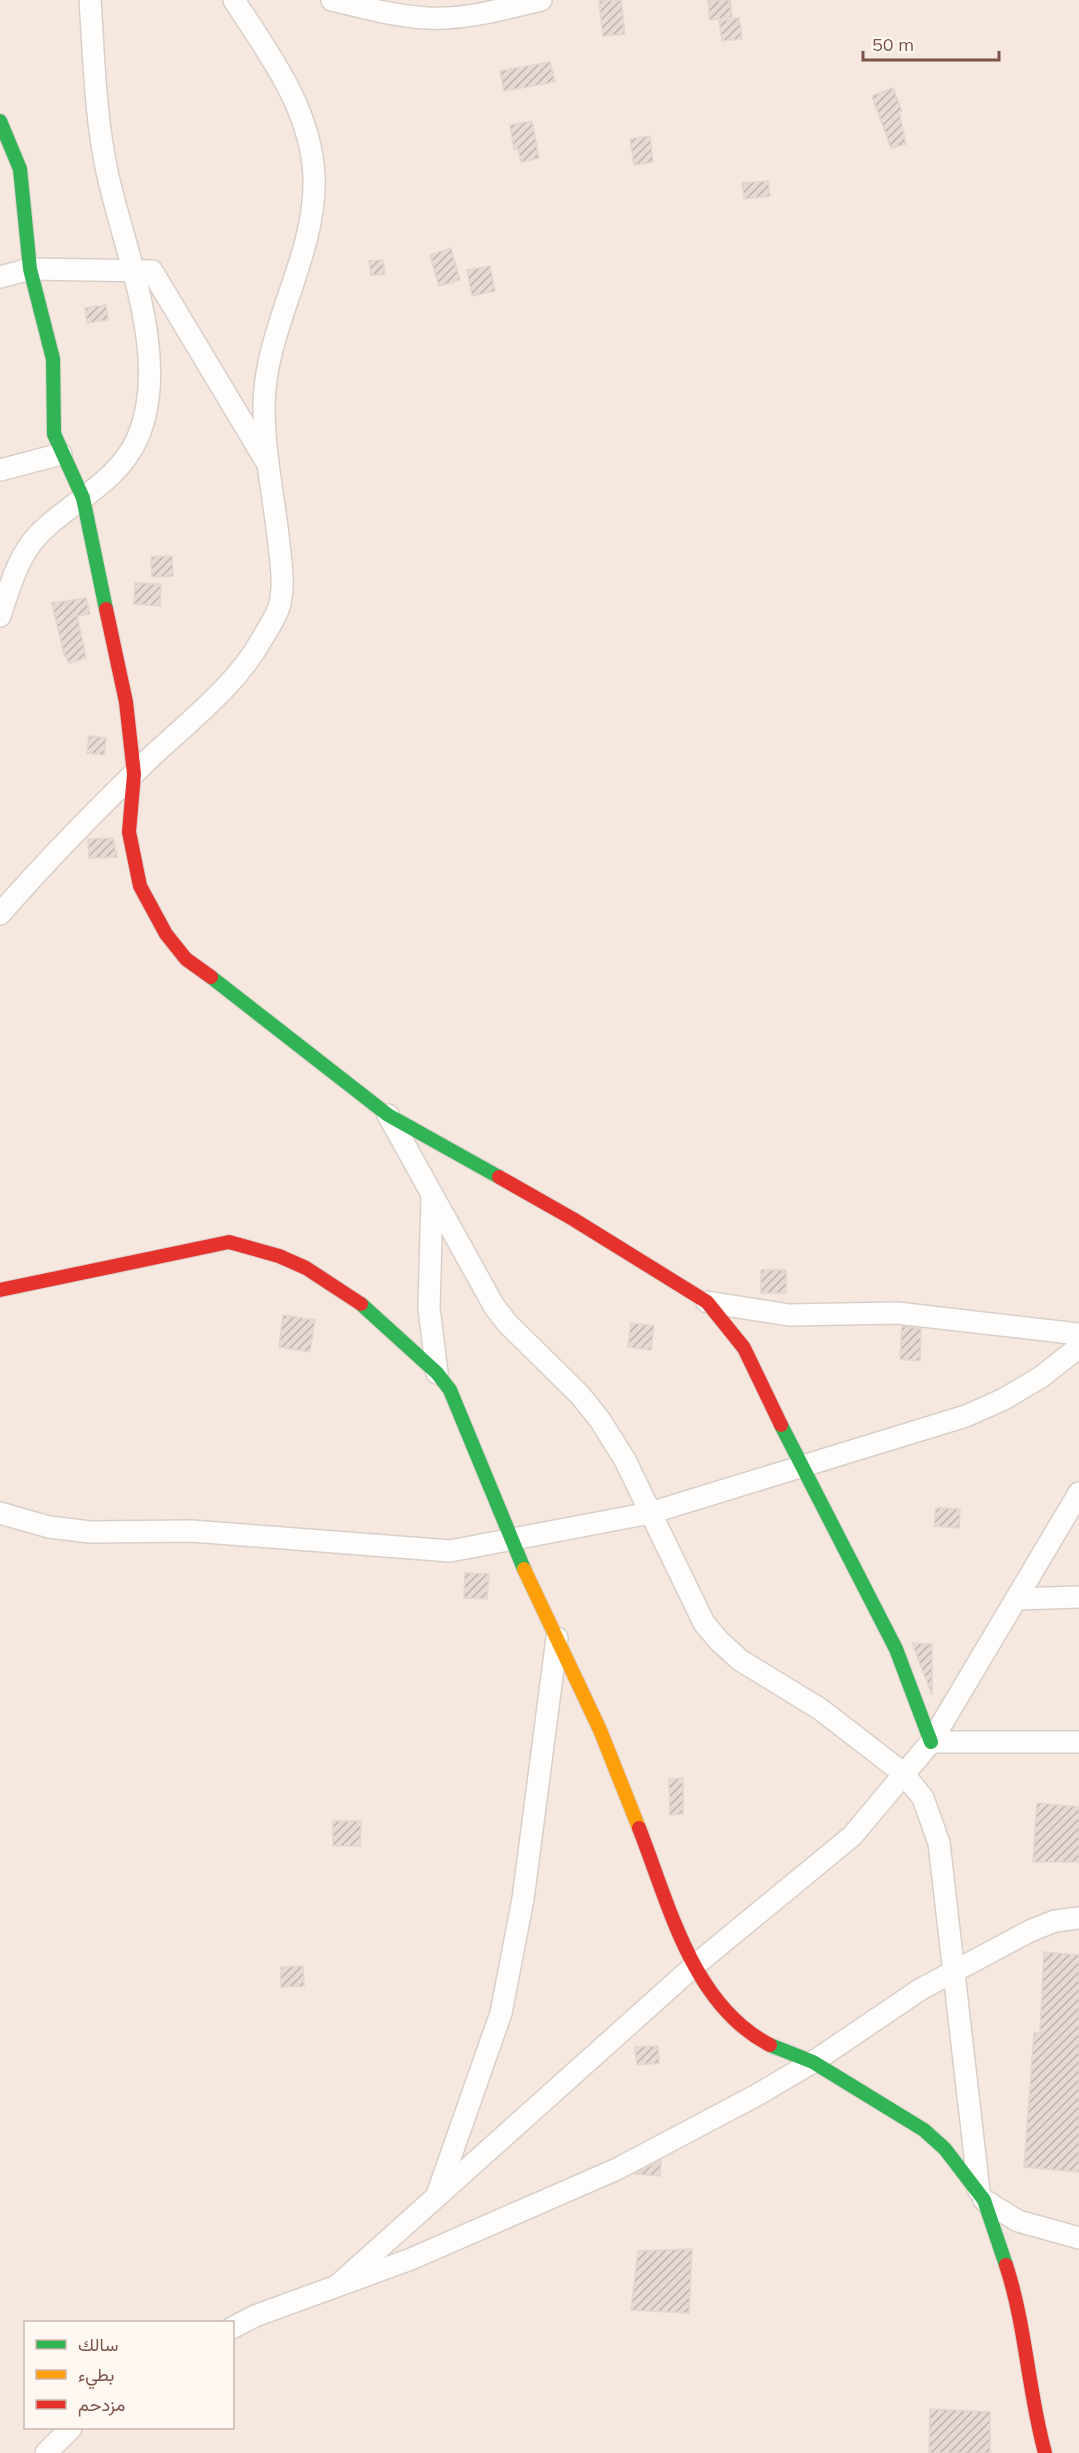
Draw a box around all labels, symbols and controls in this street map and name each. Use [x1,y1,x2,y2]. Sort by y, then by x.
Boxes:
scale bar [863,24,1000,62]
text: 50 m [872,33,914,56]
legend [24,2321,234,2429]
text: سالك [78,2333,118,2356]
text: بطيء [78,2363,114,2390]
text: مزدحم [78,2393,125,2417]

